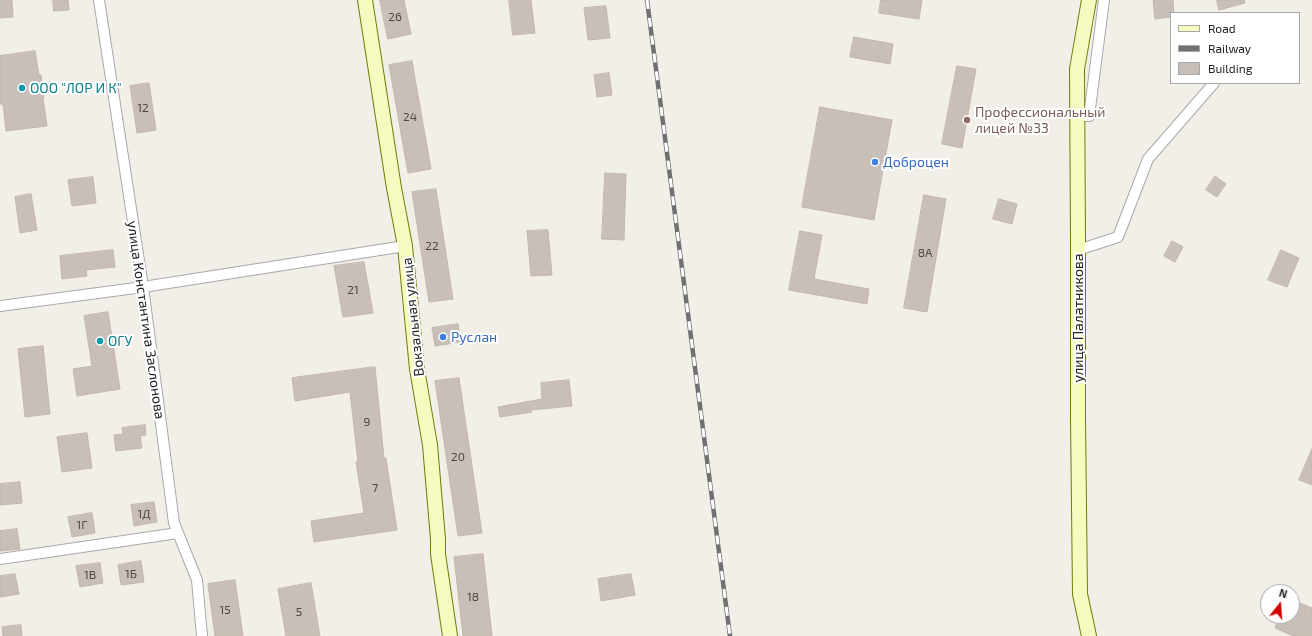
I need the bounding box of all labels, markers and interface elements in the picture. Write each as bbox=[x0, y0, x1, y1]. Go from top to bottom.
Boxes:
house number: 26 bbox=[388, 10, 402, 24]
legend bbox=[1170, 12, 1300, 84]
text: Road bbox=[1208, 21, 1236, 35]
text: Railway bbox=[1208, 41, 1251, 55]
text: Building bbox=[1208, 61, 1252, 75]
place label: ООО "ЛОР И К" bbox=[30, 80, 122, 96]
marker: ООО "ЛОР И К" bbox=[17, 83, 27, 93]
house number: 12 bbox=[137, 101, 149, 115]
place label: Профессиональный лицей №33 bbox=[975, 104, 1105, 136]
house number: 24 bbox=[403, 110, 417, 124]
marker: Профессиональный лицей №33 bbox=[962, 115, 972, 125]
place label: Доброцен bbox=[883, 154, 949, 170]
marker: Доброцен bbox=[870, 157, 880, 167]
street label: улица Константина Заслонова bbox=[124, 220, 168, 420]
house number: 22 bbox=[425, 239, 439, 253]
house number: 8А bbox=[918, 246, 932, 260]
street label: улица Палатникова bbox=[1070, 253, 1086, 383]
street label: Вокзальная улица bbox=[398, 257, 428, 377]
house number: 21 bbox=[347, 283, 359, 297]
place label: Руслан bbox=[451, 329, 497, 345]
marker: Руслан bbox=[438, 332, 448, 342]
place label: ОГУ bbox=[108, 333, 132, 349]
marker: ОГУ bbox=[95, 336, 105, 346]
house number: 9 bbox=[364, 415, 370, 429]
house number: 20 bbox=[451, 450, 465, 464]
house number: 7 bbox=[372, 481, 378, 495]
house number: 1Д bbox=[137, 507, 151, 521]
house number: 1Г bbox=[77, 518, 87, 532]
house number: 1Б bbox=[125, 567, 137, 581]
house number: 1В bbox=[84, 568, 96, 582]
north arrow bbox=[1260, 584, 1300, 624]
text: N bbox=[1278, 586, 1289, 600]
house number: 18 bbox=[467, 590, 479, 604]
house number: 15 bbox=[219, 603, 231, 617]
house number: 5 bbox=[296, 605, 302, 619]

